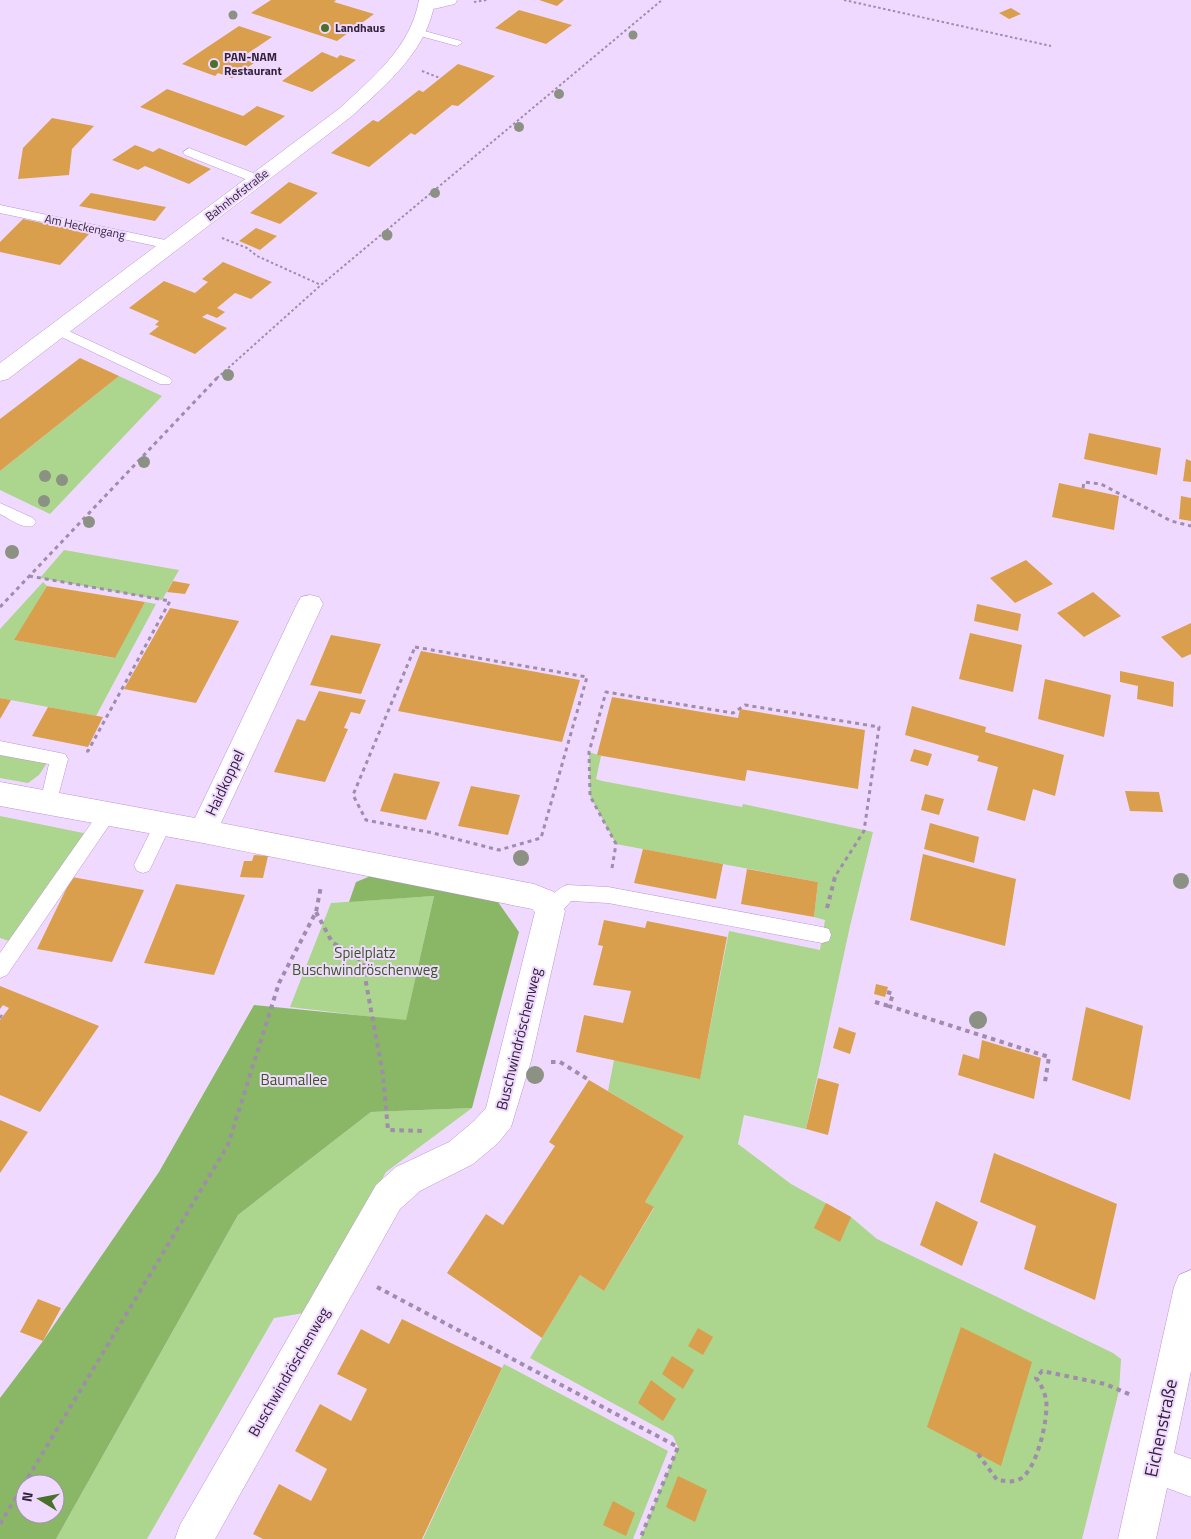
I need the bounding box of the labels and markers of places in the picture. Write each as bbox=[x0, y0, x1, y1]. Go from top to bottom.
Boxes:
place label: Landhaus bbox=[335, 18, 385, 37]
marker: Landhaus bbox=[319, 22, 331, 34]
place label: PAN-NAM Restaurant bbox=[224, 47, 282, 80]
marker: PAN-NAM Restaurant bbox=[208, 58, 220, 70]

